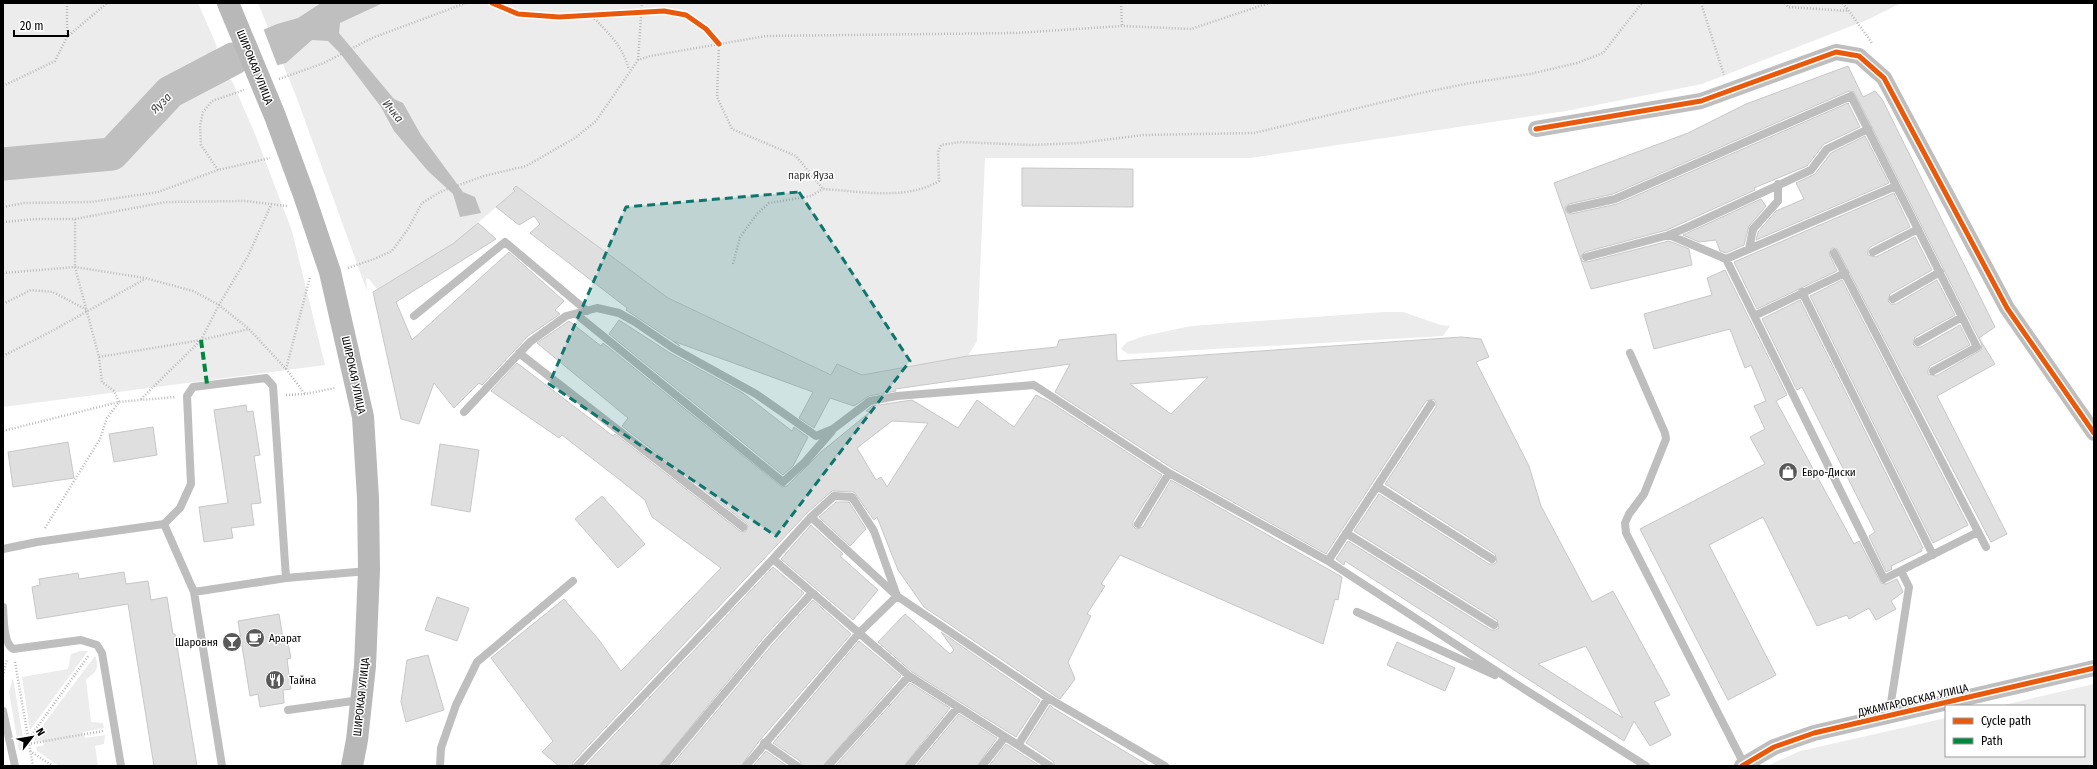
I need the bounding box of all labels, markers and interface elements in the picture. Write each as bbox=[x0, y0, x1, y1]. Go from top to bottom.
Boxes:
scale bar bbox=[14, 12, 68, 38]
text: 20 m bbox=[20, 19, 44, 33]
street label: ШИРОКАЯ УЛИЦА bbox=[234, 28, 276, 107]
water label: Яуза bbox=[147, 90, 174, 117]
water label: Ичка bbox=[380, 97, 406, 125]
park label: парк Яуза bbox=[788, 169, 834, 182]
street label: ШИРОКАЯ УЛИЦА bbox=[339, 335, 368, 415]
shop icon: Евро-Диски bbox=[1777, 461, 1799, 483]
place label: Евро-Диски bbox=[1802, 466, 1856, 479]
cafe icon: Арарат bbox=[244, 627, 266, 649]
bar icon: Шаровня bbox=[221, 631, 243, 653]
place label: Арарат bbox=[269, 632, 302, 645]
place label: Шаровня bbox=[175, 636, 218, 649]
street label: ШИРОКАЯ УЛИЦА bbox=[351, 657, 372, 737]
restaurant icon: Тайна bbox=[264, 669, 286, 691]
place label: Тайна bbox=[289, 674, 316, 687]
street label: ДЖАМГАРОВСКАЯ УЛИЦА bbox=[1856, 681, 1970, 720]
legend bbox=[1945, 705, 2085, 757]
text: Cycle path bbox=[1981, 714, 2031, 728]
north arrow bbox=[12, 717, 52, 757]
text: N bbox=[33, 726, 47, 738]
text: Path bbox=[1981, 734, 2003, 748]

